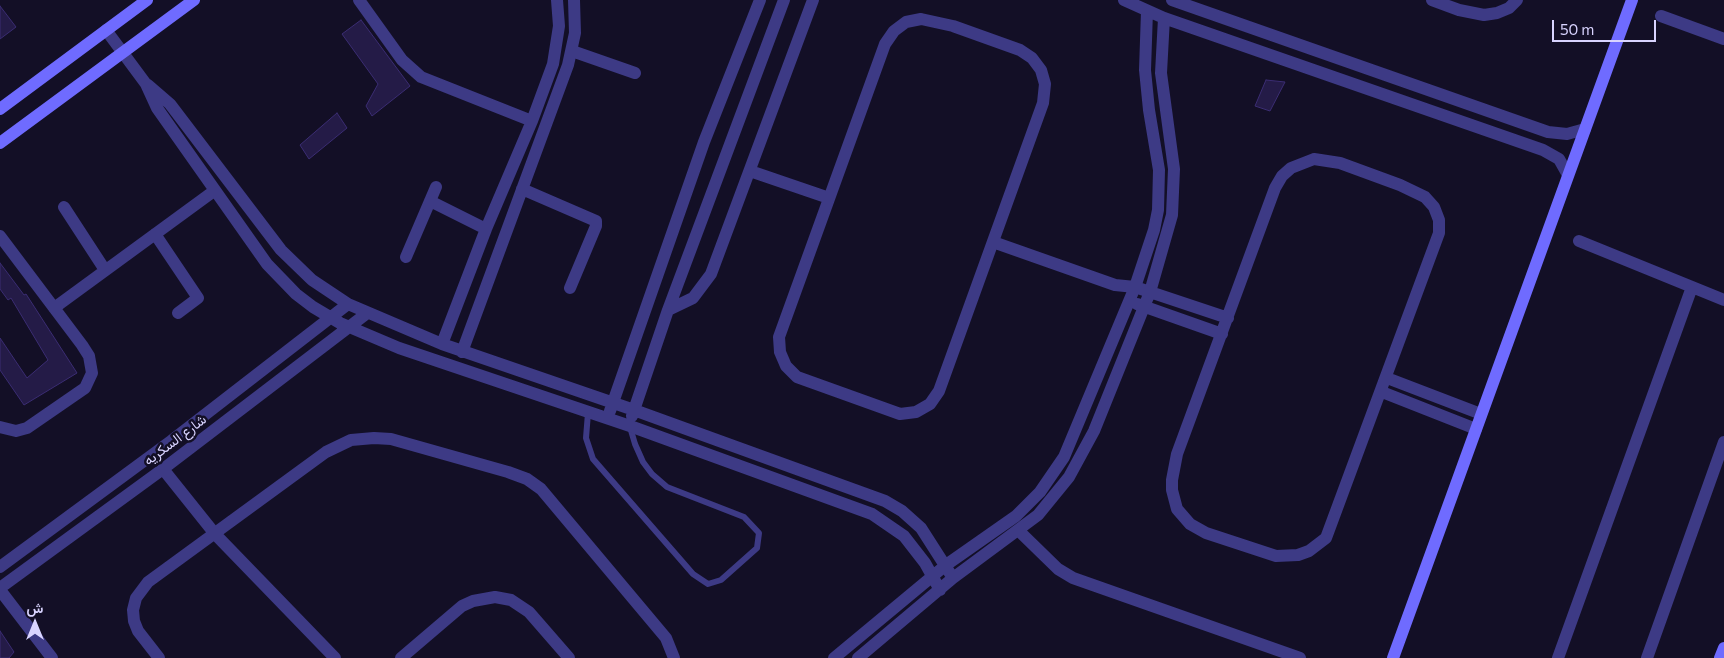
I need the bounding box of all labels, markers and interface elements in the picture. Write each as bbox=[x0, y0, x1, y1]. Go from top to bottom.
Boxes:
scale bar bbox=[1554, 10, 1658, 42]
text: 50 m bbox=[1560, 20, 1594, 38]
street label: شارع السكريه bbox=[140, 411, 210, 469]
north arrow bbox=[10, 598, 60, 648]
text: ش bbox=[27, 599, 43, 616]

